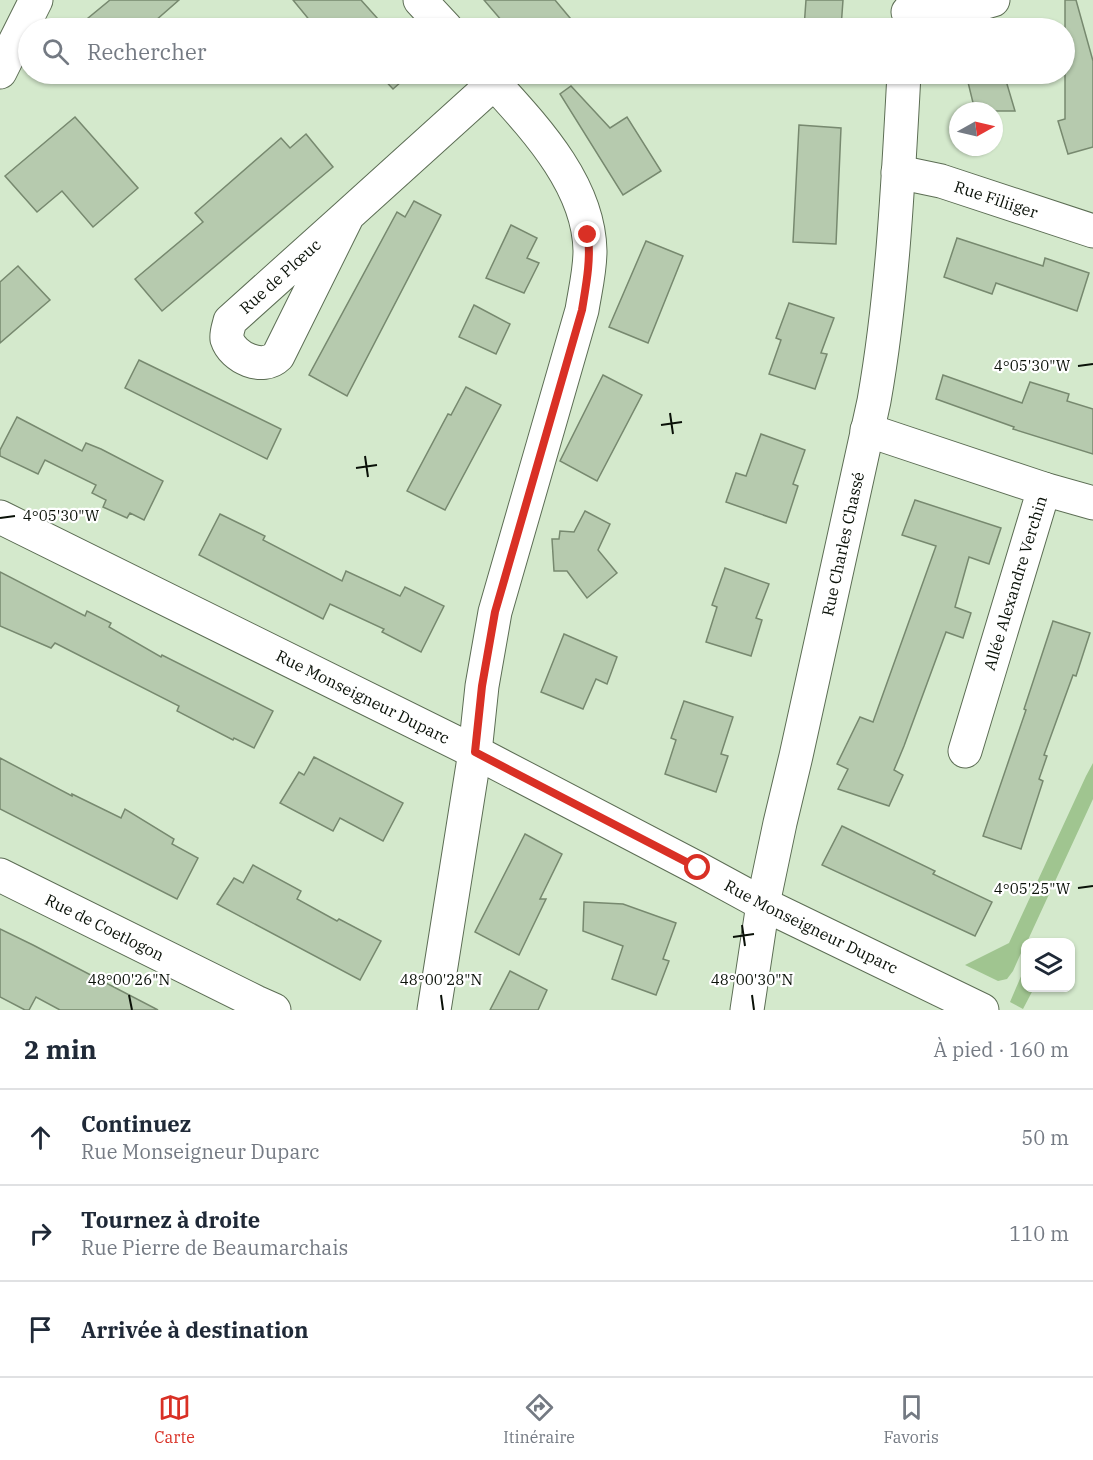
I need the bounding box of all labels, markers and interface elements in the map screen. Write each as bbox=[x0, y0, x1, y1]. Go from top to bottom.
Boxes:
search box bbox=[18, 18, 1075, 84]
icon: search bbox=[39, 35, 72, 68]
text: Rechercher bbox=[87, 37, 206, 66]
north arrow bbox=[949, 102, 1003, 156]
street label: Rue Filiiger bbox=[952, 176, 1040, 222]
route end bbox=[574, 221, 600, 247]
street label: Rue de Plœuc bbox=[235, 234, 325, 318]
text: 4°05'30"W bbox=[994, 356, 1071, 375]
street label: Rue Charles Chassé bbox=[817, 470, 868, 618]
street label: Allée Alexandre Verchin bbox=[979, 493, 1051, 673]
text: 4°05'30"W bbox=[23, 506, 100, 525]
street label: Rue Monseigneur Duparc bbox=[273, 645, 453, 748]
route start bbox=[684, 854, 710, 880]
street label: Rue Monseigneur Duparc bbox=[721, 875, 901, 978]
text: 4°05'25"W bbox=[994, 879, 1071, 898]
street label: Rue de Coetlogon bbox=[42, 889, 168, 965]
map controls bbox=[1021, 938, 1075, 992]
button: layers bbox=[1021, 938, 1075, 992]
text: 48°00'26"N bbox=[88, 970, 170, 989]
text: 48°00'28"N bbox=[400, 970, 482, 989]
text: 48°00'30"N bbox=[711, 970, 793, 989]
text: 2 min bbox=[24, 1032, 97, 1066]
text: À pied · 160 m bbox=[934, 1036, 1069, 1063]
text: Continuez bbox=[81, 1109, 191, 1138]
icon: ahead bbox=[24, 1121, 57, 1154]
text: 50 m bbox=[1021, 1124, 1069, 1151]
text: Rue Monseigneur Duparc bbox=[81, 1138, 320, 1165]
text: Tournez à droite bbox=[81, 1205, 260, 1234]
icon: right bbox=[24, 1217, 57, 1250]
text: 110 m bbox=[1009, 1220, 1069, 1247]
text: Rue Pierre de Beaumarchais bbox=[81, 1234, 348, 1261]
icon: arrive bbox=[24, 1313, 57, 1346]
text: Arrivée à destination bbox=[81, 1315, 309, 1344]
tab: Carte bbox=[154, 1391, 195, 1447]
tab: Itinéraire bbox=[503, 1391, 575, 1447]
tab: Favoris bbox=[883, 1391, 939, 1447]

